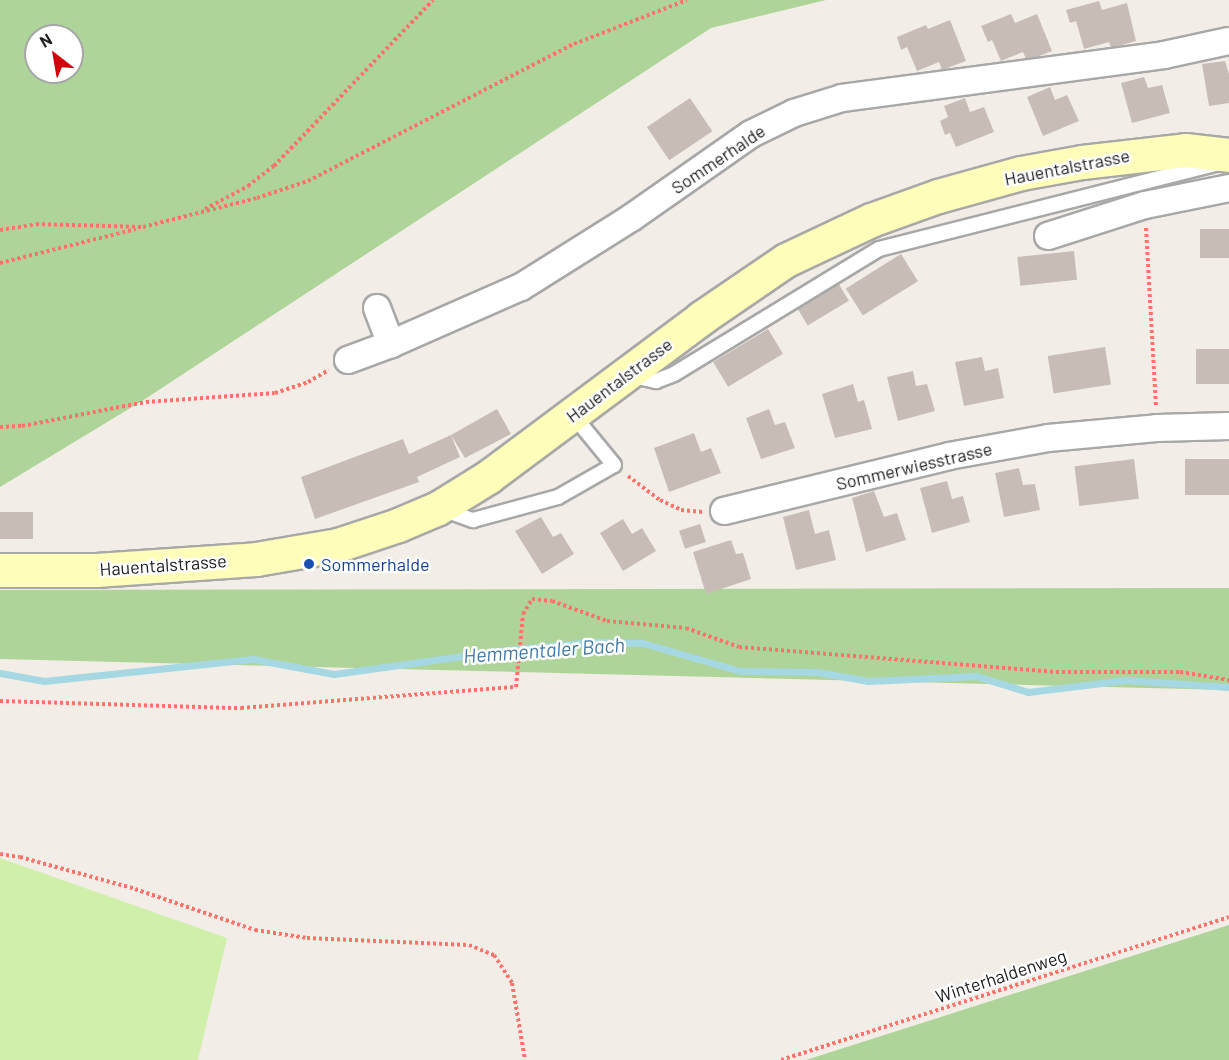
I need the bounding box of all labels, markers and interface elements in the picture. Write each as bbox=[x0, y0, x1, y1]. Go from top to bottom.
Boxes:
north arrow bbox=[24, 24, 84, 84]
text: N bbox=[36, 29, 55, 51]
street label: Sommerhalde bbox=[667, 120, 769, 198]
street label: Hauentalstrasse bbox=[1002, 144, 1132, 190]
street label: Hauentalstrasse bbox=[562, 333, 676, 427]
street label: Sommerwiesstrasse bbox=[834, 438, 994, 494]
street label: Hauentalstrasse bbox=[99, 550, 227, 580]
place label: Sommerhalde bbox=[321, 553, 430, 575]
marker: Sommerhalde bbox=[302, 557, 316, 571]
water label: Hemmentaler Bach bbox=[462, 632, 626, 668]
street label: Winterhaldenweg bbox=[933, 945, 1069, 1007]

